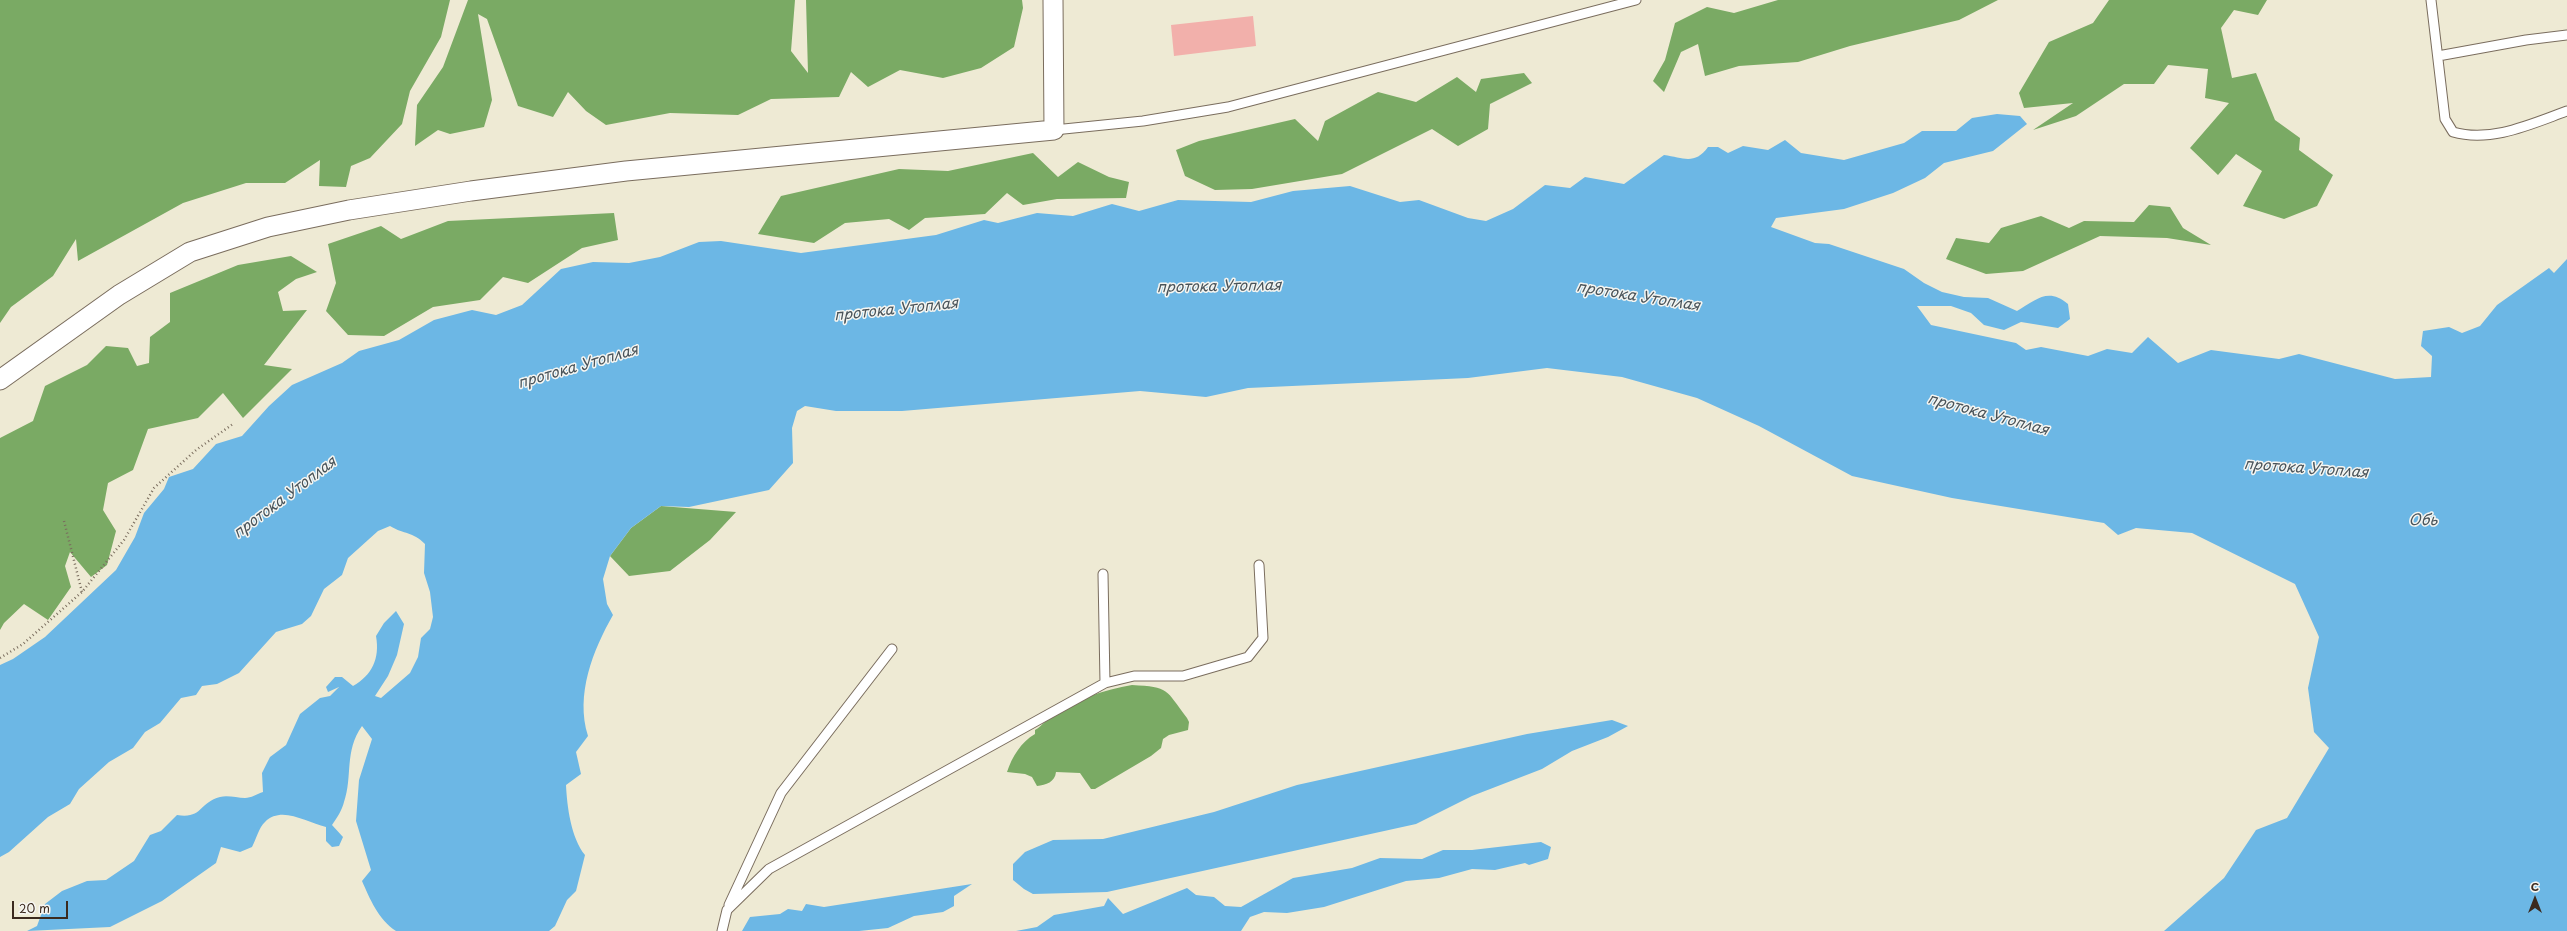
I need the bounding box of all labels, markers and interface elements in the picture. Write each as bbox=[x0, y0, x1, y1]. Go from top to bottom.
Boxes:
water label: протока Утоплая bbox=[1156, 277, 1282, 297]
water label: протока Утоплая bbox=[1575, 278, 1701, 316]
water label: протока Утоплая bbox=[833, 295, 959, 325]
water label: протока Утоплая bbox=[516, 341, 640, 393]
water label: протока Утоплая bbox=[1925, 390, 2051, 440]
water label: протока Утоплая bbox=[230, 453, 340, 543]
water label: протока Утоплая bbox=[2243, 456, 2369, 482]
water label: Обь bbox=[2409, 512, 2437, 530]
text: С bbox=[2531, 878, 2539, 895]
north arrow bbox=[2515, 879, 2555, 919]
scale bar bbox=[14, 893, 70, 919]
text: 20 m bbox=[19, 899, 50, 917]

